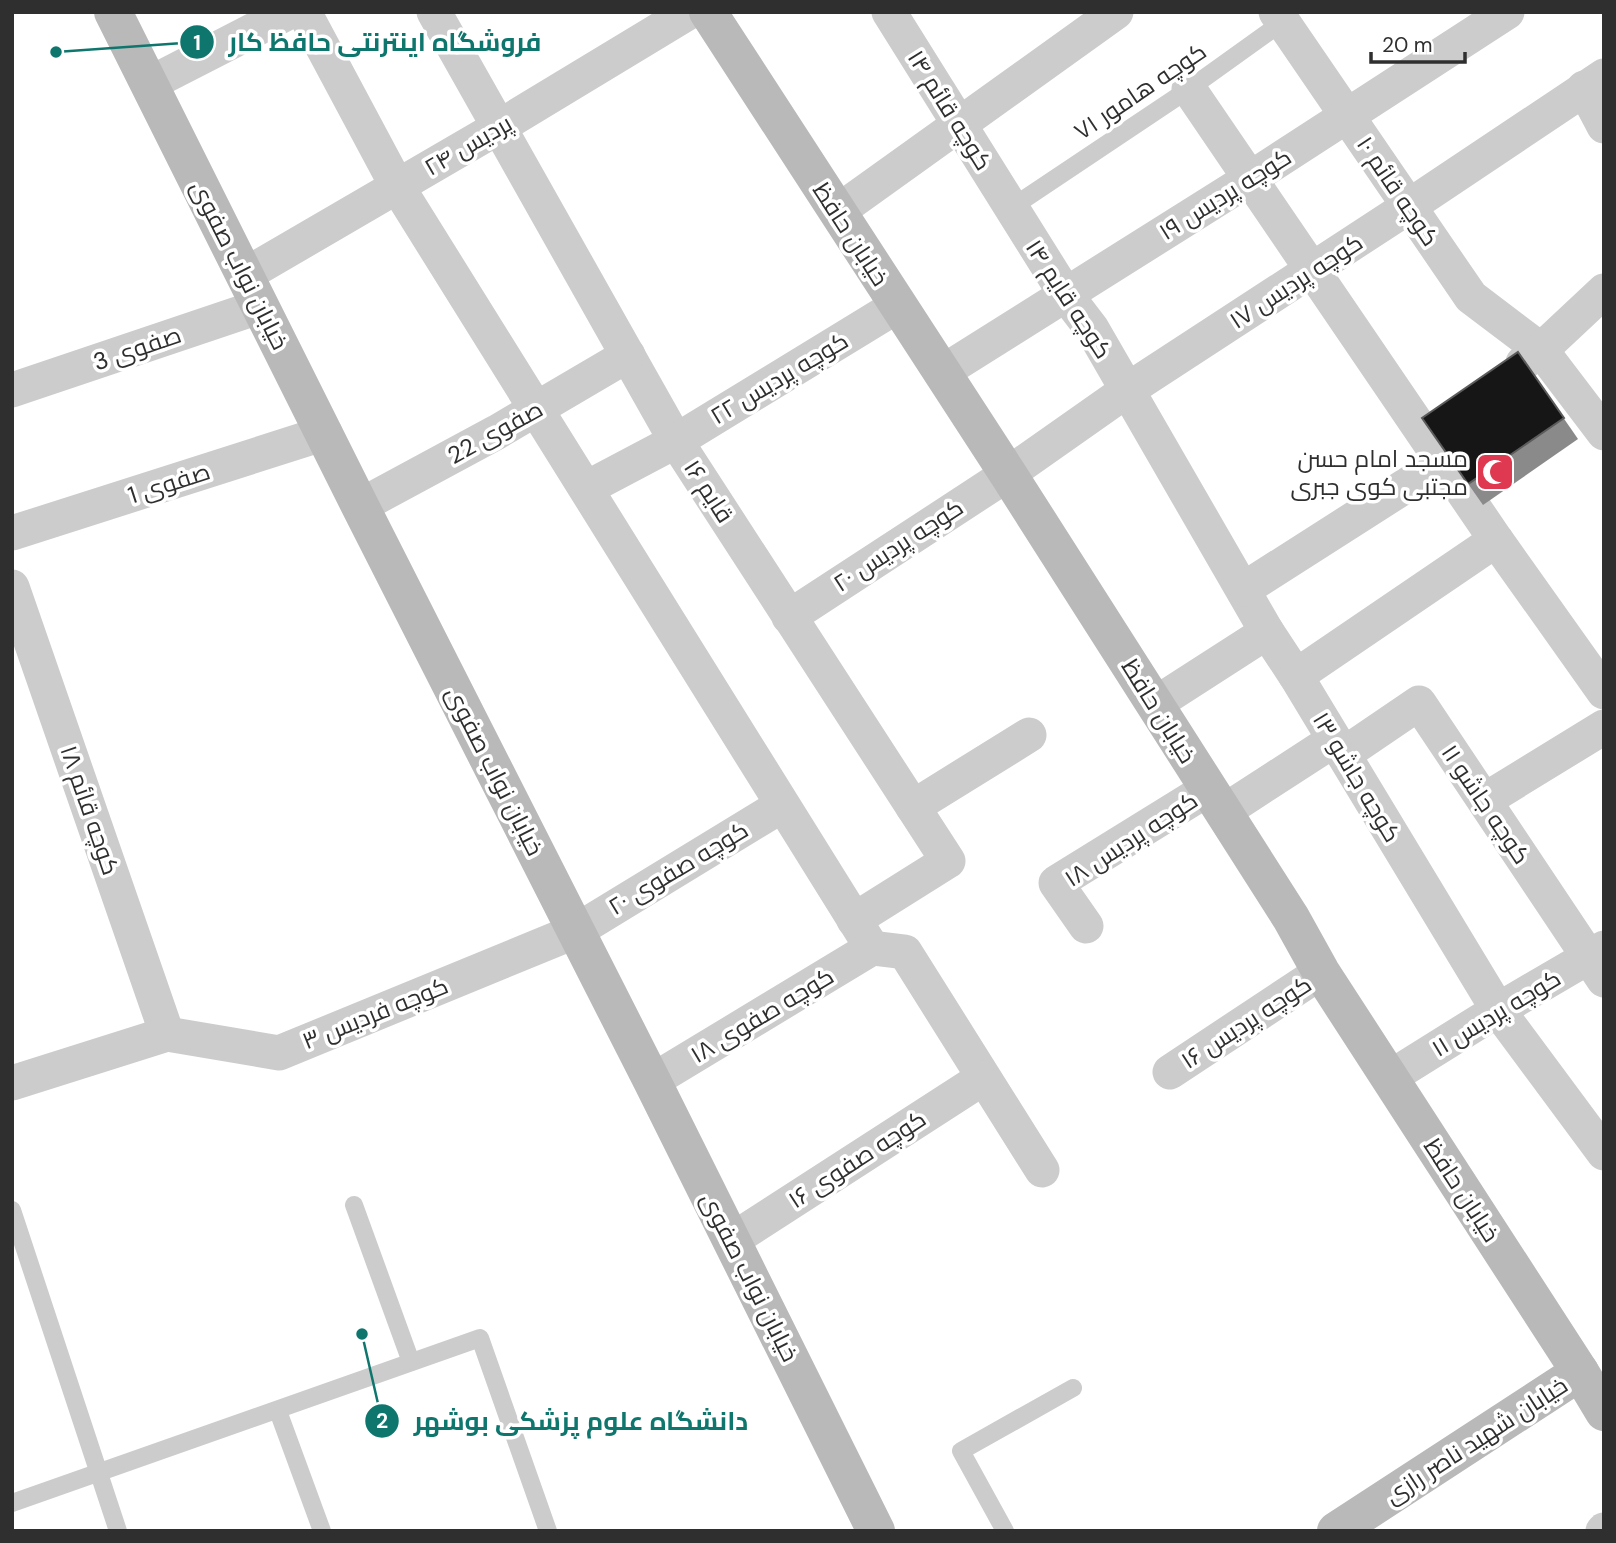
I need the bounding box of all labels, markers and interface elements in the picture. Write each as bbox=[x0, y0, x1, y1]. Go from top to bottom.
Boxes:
callout: فروشگاه اینترنتی حافظ کار bbox=[180, 19, 556, 66]
scale bar bbox=[1371, 21, 1466, 65]
text: فروشگاه اینترنتی حافظ کار bbox=[228, 25, 541, 59]
text: 1 bbox=[193, 29, 201, 57]
text: 20 m bbox=[1382, 31, 1433, 59]
street label: کوچه هامور ۷۱ bbox=[1068, 35, 1213, 147]
street label: کوچه قائم ۱۴ bbox=[900, 44, 999, 176]
street label: پردیس ۲۴ bbox=[418, 107, 519, 183]
street label: کوچه قائم ۱۰ bbox=[1349, 130, 1446, 253]
street label: کوچه پردیس ۱۹ bbox=[1153, 141, 1297, 248]
street label: خیابان نواب صفوی bbox=[184, 175, 296, 355]
street label: خیابان حافظ bbox=[806, 176, 896, 292]
street label: کوچه پردیس ۱۷ bbox=[1223, 226, 1369, 336]
street label: کوچه قایم ۱۴ bbox=[1018, 233, 1119, 365]
street label: صفوی 3 bbox=[89, 319, 185, 377]
street label: کوچه پردیس ۲۲ bbox=[704, 325, 854, 432]
street label: صفوی 22 bbox=[442, 393, 548, 471]
place label: مسجد امام حسن مجتبی کوی جبری bbox=[1291, 443, 1468, 502]
mosque icon: مسجد امام حسن مجتبی کوی جبری bbox=[1474, 451, 1516, 493]
street label: قایم ۱۶ bbox=[676, 454, 741, 529]
street label: صفوی 1 bbox=[124, 455, 214, 511]
street label: کوچه پردیس ۲۰ bbox=[827, 491, 969, 599]
street label: خیابان حافظ bbox=[1115, 653, 1203, 769]
street label: خیابان نواب صفوی bbox=[439, 681, 551, 861]
street label: کوچه جاشو ۱۳ bbox=[1305, 706, 1408, 848]
street label: کوچه جاشو ۱۱ bbox=[1434, 738, 1537, 870]
street label: کوچه قائم ۱۸ bbox=[52, 741, 127, 879]
street label: کوچه پردیس ۱۸ bbox=[1058, 784, 1204, 894]
street label: کوچه صفوی ۲۰ bbox=[602, 814, 754, 923]
street label: کوچه صفوی ۱۸ bbox=[685, 960, 840, 1071]
street label: کوچه پردیس ۱۱ bbox=[1426, 962, 1567, 1065]
street label: کوچه پردیس ۱۶ bbox=[1175, 968, 1318, 1076]
street label: کوچه فردیس ۳ bbox=[297, 970, 453, 1057]
street label: کوچه صفوی ۱۶ bbox=[782, 1103, 932, 1216]
street label: خیابان حافظ bbox=[1417, 1132, 1507, 1248]
street label: خیابان نواب صفوی bbox=[694, 1187, 806, 1367]
street label: خیابان شهید ناصر رازی bbox=[1379, 1369, 1573, 1511]
callout: دانشگاه علوم پزشکی بوشهر bbox=[365, 1397, 762, 1444]
text: دانشگاه علوم پزشکی بوشهر bbox=[413, 1404, 748, 1439]
text: 2 bbox=[376, 1407, 388, 1435]

